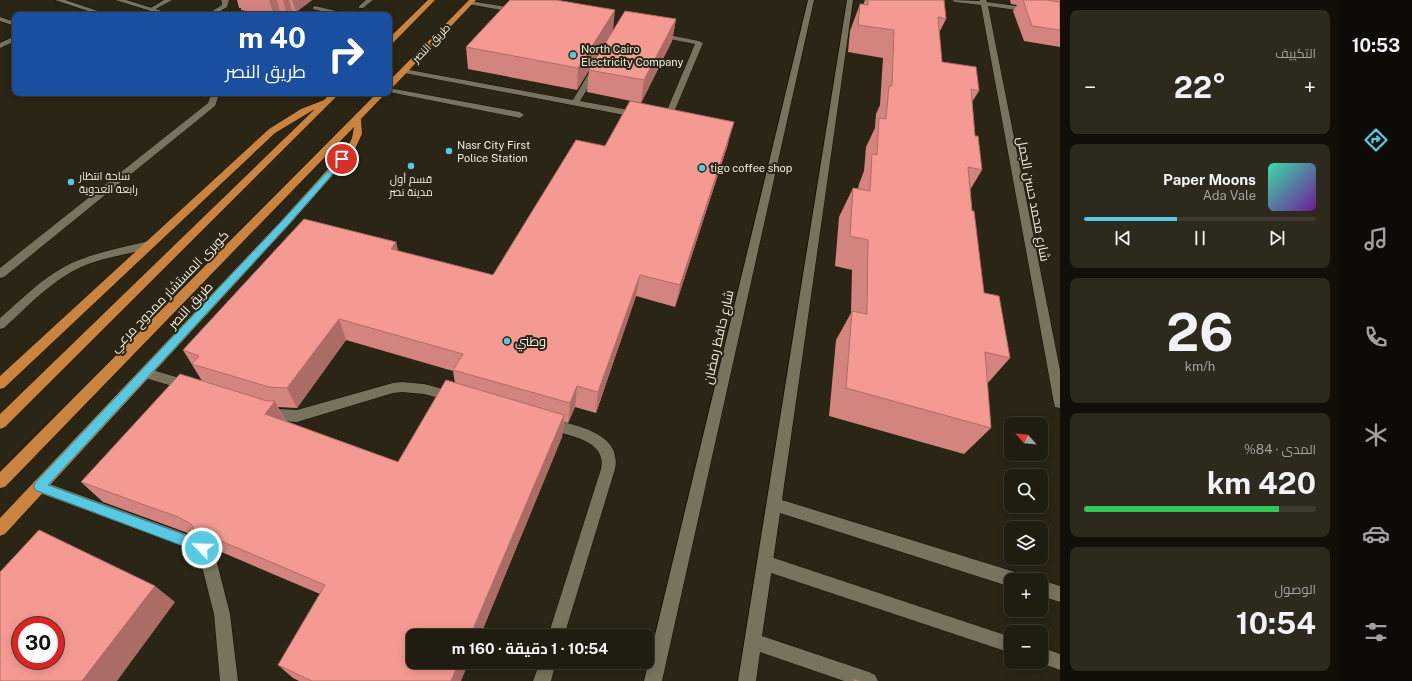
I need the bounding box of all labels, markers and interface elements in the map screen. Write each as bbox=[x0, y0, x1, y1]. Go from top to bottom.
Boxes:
text: 40 m bbox=[238, 21, 306, 54]
street label: طريق النصر bbox=[409, 21, 453, 66]
icon: right bbox=[320, 28, 372, 80]
text: 10:53 bbox=[1352, 35, 1400, 56]
place label: North Cairo Electricity Company bbox=[581, 43, 683, 68]
text: التكييف bbox=[1275, 46, 1316, 61]
marker: North Cairo Electricity Company bbox=[568, 50, 578, 60]
text: طريق النصر bbox=[225, 61, 306, 82]
text: 22° bbox=[1174, 69, 1226, 105]
text: − bbox=[1084, 74, 1096, 100]
text: + bbox=[1304, 74, 1316, 100]
icon: directions bbox=[1362, 126, 1390, 154]
street label: شارع محمد حسن الجمل bbox=[1013, 136, 1053, 263]
place label: Nasr City First Police Station bbox=[457, 139, 530, 164]
pin bbox=[325, 142, 359, 176]
marker: Nasr City First Police Station bbox=[444, 146, 454, 156]
icon: arrive bbox=[331, 148, 353, 170]
marker: قسم أول مدينة نصر bbox=[406, 161, 416, 171]
place label: tigo coffee shop bbox=[710, 162, 793, 174]
marker: tigo coffee shop bbox=[697, 163, 707, 173]
place label: ساحة انتظار رابعة العدوية bbox=[78, 170, 138, 196]
text: Paper Moons bbox=[1163, 171, 1256, 188]
place label: قسم أول مدينة نصر bbox=[388, 172, 433, 199]
marker: ساحة انتظار رابعة العدوية bbox=[66, 177, 76, 187]
text: Ada Vale bbox=[1203, 188, 1256, 203]
icon: music bbox=[1362, 225, 1390, 253]
street label: كوبرى المستشار ممدوح مرعي bbox=[107, 227, 234, 357]
icon: previous bbox=[1112, 227, 1134, 249]
icon: pause bbox=[1189, 227, 1211, 249]
icon: next bbox=[1266, 227, 1288, 249]
street label: طريق النصر bbox=[164, 279, 216, 333]
street label: شارع حافظ رمضان bbox=[700, 289, 738, 386]
text: 26 bbox=[1166, 302, 1234, 363]
icon: phone bbox=[1362, 323, 1390, 351]
place label: وطني bbox=[515, 334, 546, 352]
marker: وطني bbox=[502, 336, 512, 346]
text: km/h bbox=[1185, 359, 1215, 374]
north arrow bbox=[1004, 417, 1048, 461]
map controls bbox=[1004, 417, 1048, 669]
icon: climate bbox=[1362, 421, 1390, 449]
text: المدى · 84% bbox=[1244, 442, 1316, 457]
text: 420 km bbox=[1207, 465, 1316, 501]
button: search bbox=[1004, 469, 1048, 513]
icon: car bbox=[1362, 520, 1390, 548]
button: layers bbox=[1004, 521, 1048, 565]
position arrow bbox=[181, 527, 223, 569]
button: + bbox=[1004, 573, 1048, 617]
text: الوصول bbox=[1275, 582, 1316, 597]
text: 10:54 bbox=[1236, 605, 1316, 641]
speed limit sign: 30 bbox=[12, 617, 64, 669]
icon: filters bbox=[1362, 618, 1390, 646]
button: − bbox=[1004, 625, 1048, 669]
text: 10:54 · 1 دقيقة · 160 m bbox=[452, 640, 608, 657]

